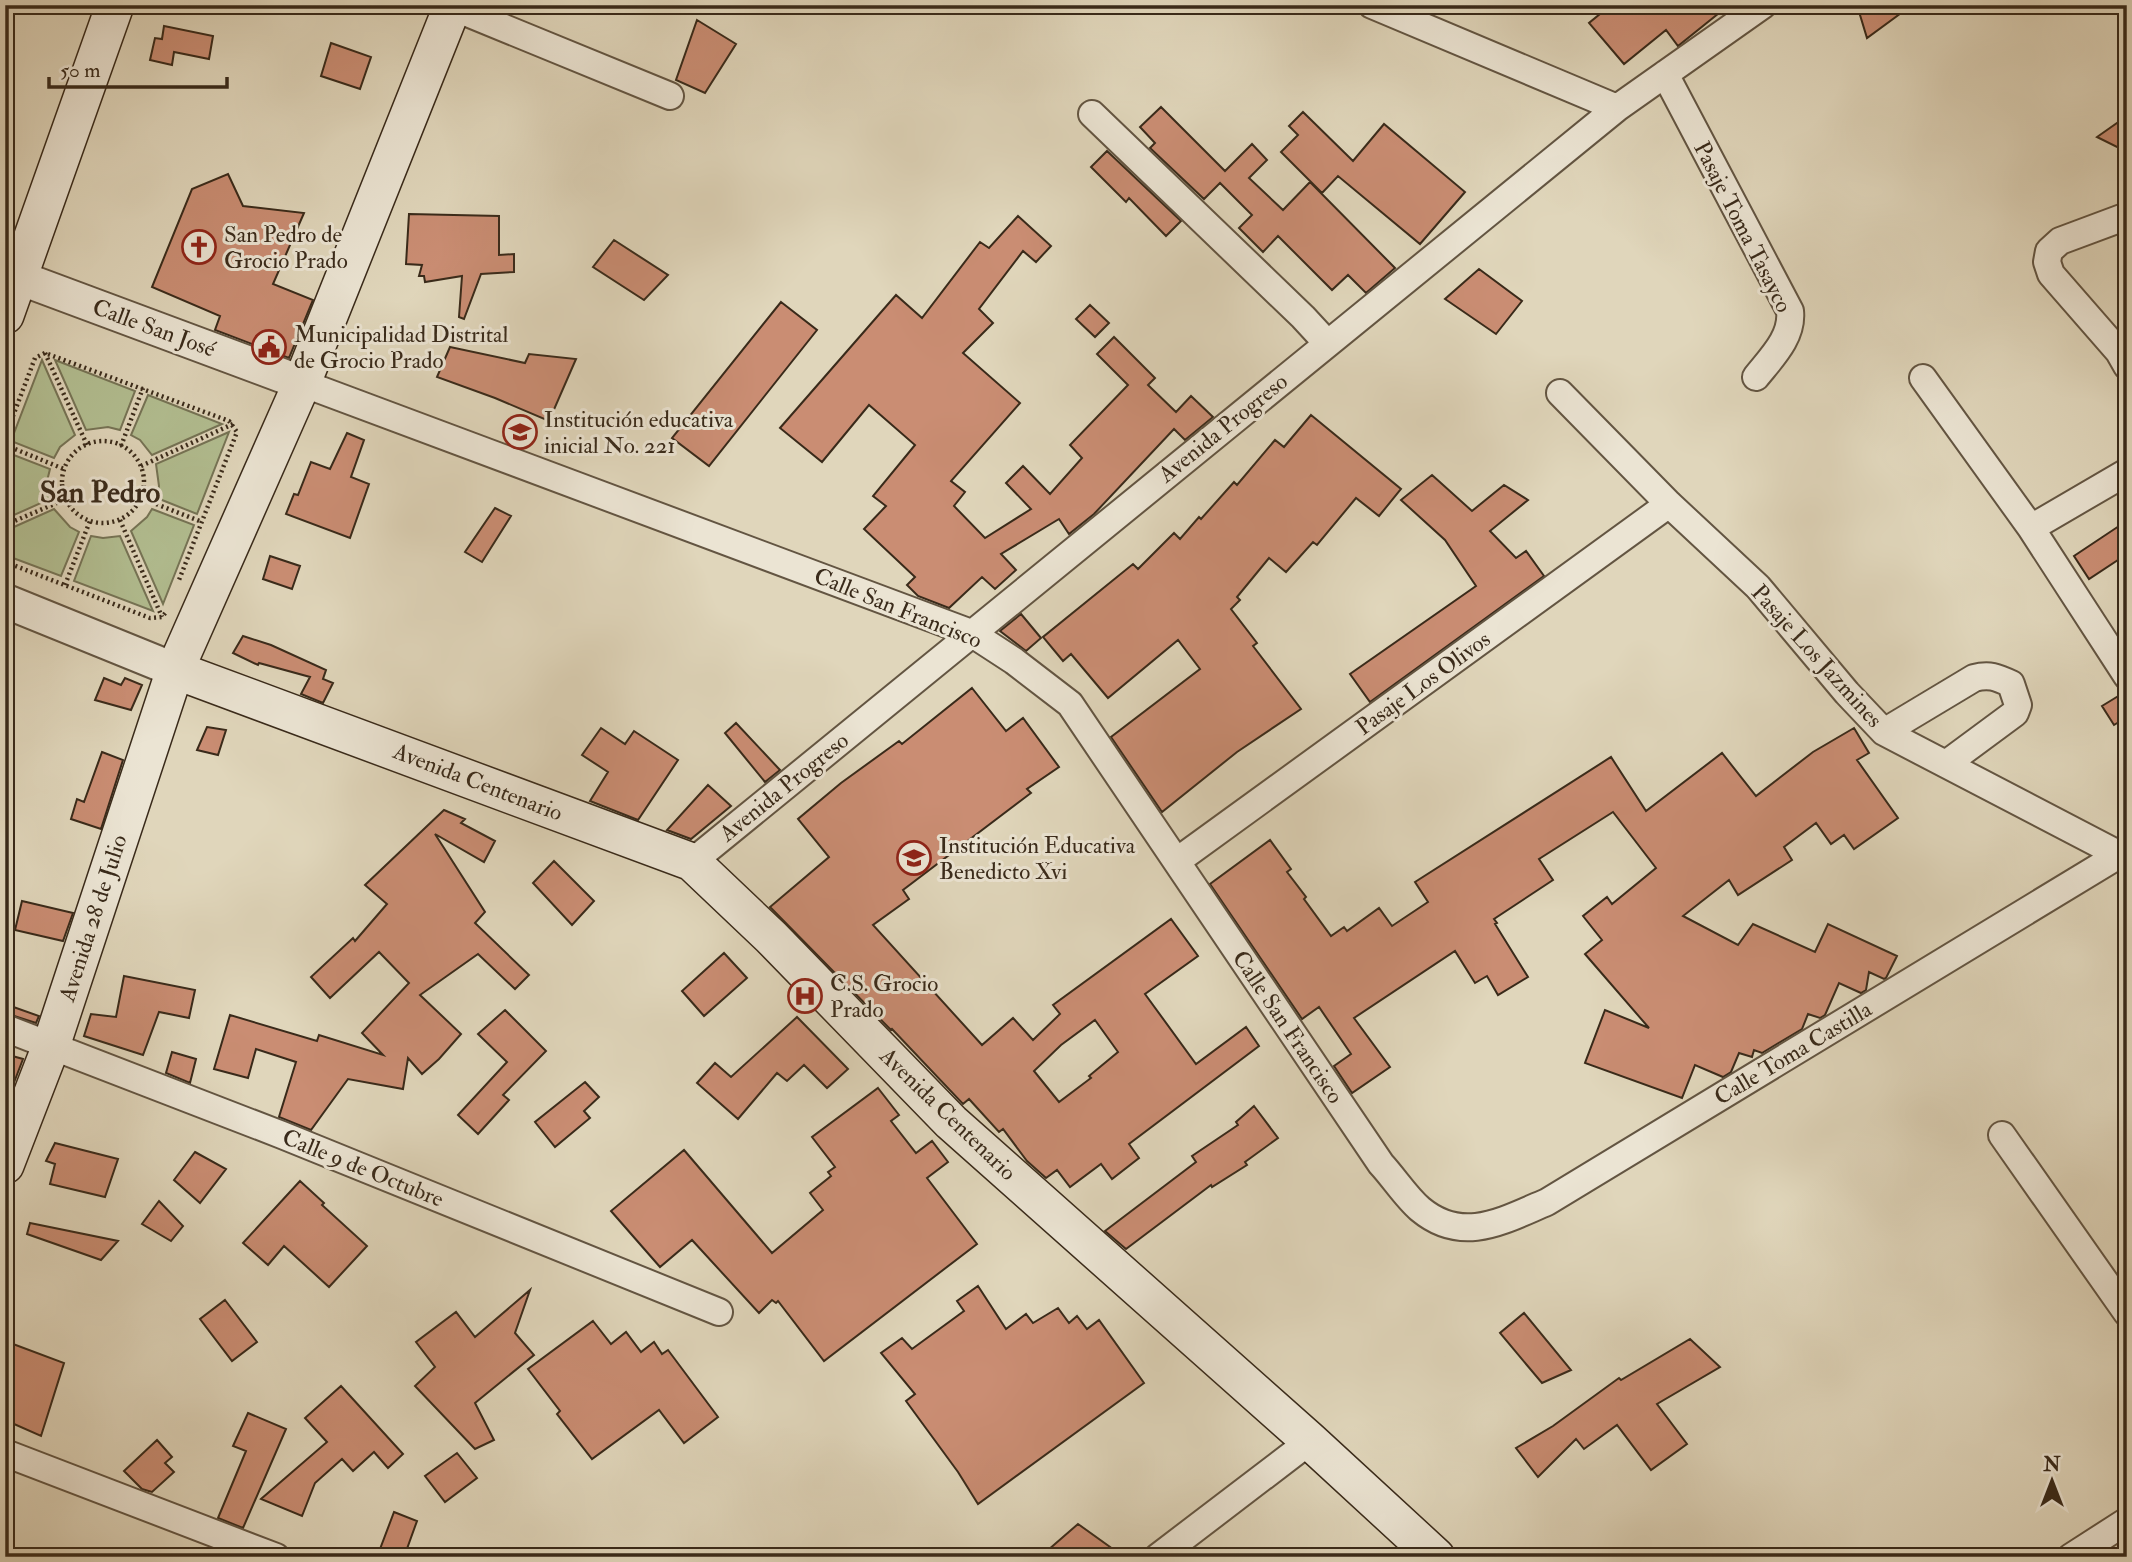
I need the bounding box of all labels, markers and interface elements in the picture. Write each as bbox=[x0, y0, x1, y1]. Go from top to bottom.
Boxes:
scale bar bbox=[49, 46, 228, 90]
text: 50 m bbox=[60, 57, 101, 84]
street label: Pasaje Toma Tasayco bbox=[1687, 137, 1799, 317]
place label: San Pedro de Grocio Prado bbox=[224, 220, 348, 275]
church icon: San Pedro de Grocio Prado bbox=[180, 228, 218, 266]
street label: Calle San José bbox=[89, 292, 220, 364]
place label: Municipalidad Distrital de Grocio Prado bbox=[294, 320, 509, 375]
public building icon: Municipalidad Distrital de Grocio Prado bbox=[250, 328, 288, 366]
street label: Avenida Progreso bbox=[1152, 367, 1294, 490]
place label: Institución educativa inicial No. 221 bbox=[544, 405, 734, 460]
school or university icon: Institución educativa inicial No. 221 bbox=[501, 413, 539, 451]
district label: San Pedro bbox=[40, 474, 160, 511]
street label: Calle San Francisco bbox=[810, 561, 986, 655]
street label: Pasaje Los Jazmines bbox=[1745, 578, 1889, 734]
street label: Pasaje Los Olivos bbox=[1350, 624, 1496, 742]
street label: Avenida Progreso bbox=[713, 726, 855, 849]
street label: Avenida Centenario bbox=[388, 736, 567, 828]
street label: Avenida 28 de Julio bbox=[52, 831, 134, 1006]
place label: Institución Educativa Benedicto Xvi bbox=[939, 831, 1136, 886]
school or university icon: Institución Educativa Benedicto Xvi bbox=[895, 839, 933, 877]
street label: Calle San Francisco bbox=[1226, 945, 1350, 1109]
place label: C.S. Grocio Prado bbox=[830, 969, 938, 1024]
hospital icon: C.S. Grocio Prado bbox=[786, 977, 824, 1015]
street label: Calle Toma Castilla bbox=[1709, 994, 1877, 1111]
street label: Avenida Centenario bbox=[873, 1041, 1022, 1187]
street label: Calle 9 de Octubre bbox=[278, 1122, 448, 1214]
north arrow bbox=[2016, 1446, 2086, 1516]
text: N bbox=[2042, 1453, 2061, 1477]

